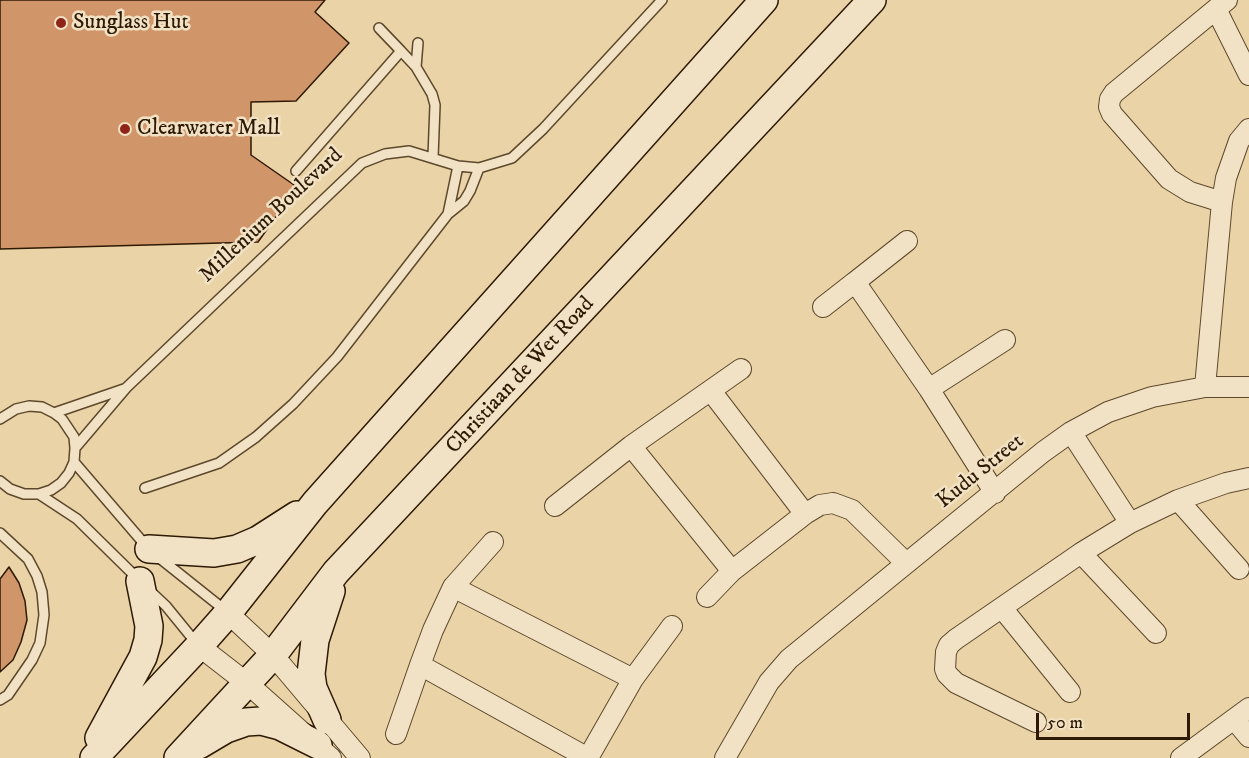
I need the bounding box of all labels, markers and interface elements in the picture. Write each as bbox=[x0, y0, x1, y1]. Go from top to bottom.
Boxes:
place label: Sunglass Hut bbox=[73, 10, 189, 36]
marker: Sunglass Hut bbox=[54, 16, 68, 30]
place label: Clearwater Mall bbox=[137, 116, 280, 142]
marker: Clearwater Mall bbox=[118, 122, 132, 136]
street label: Millenium Boulevard bbox=[195, 143, 349, 289]
street label: Christiaan de Wet Road bbox=[441, 292, 601, 460]
street label: Kudu Street bbox=[932, 429, 1030, 515]
scale bar bbox=[1039, 701, 1194, 739]
text: 50 m bbox=[1047, 712, 1083, 734]

